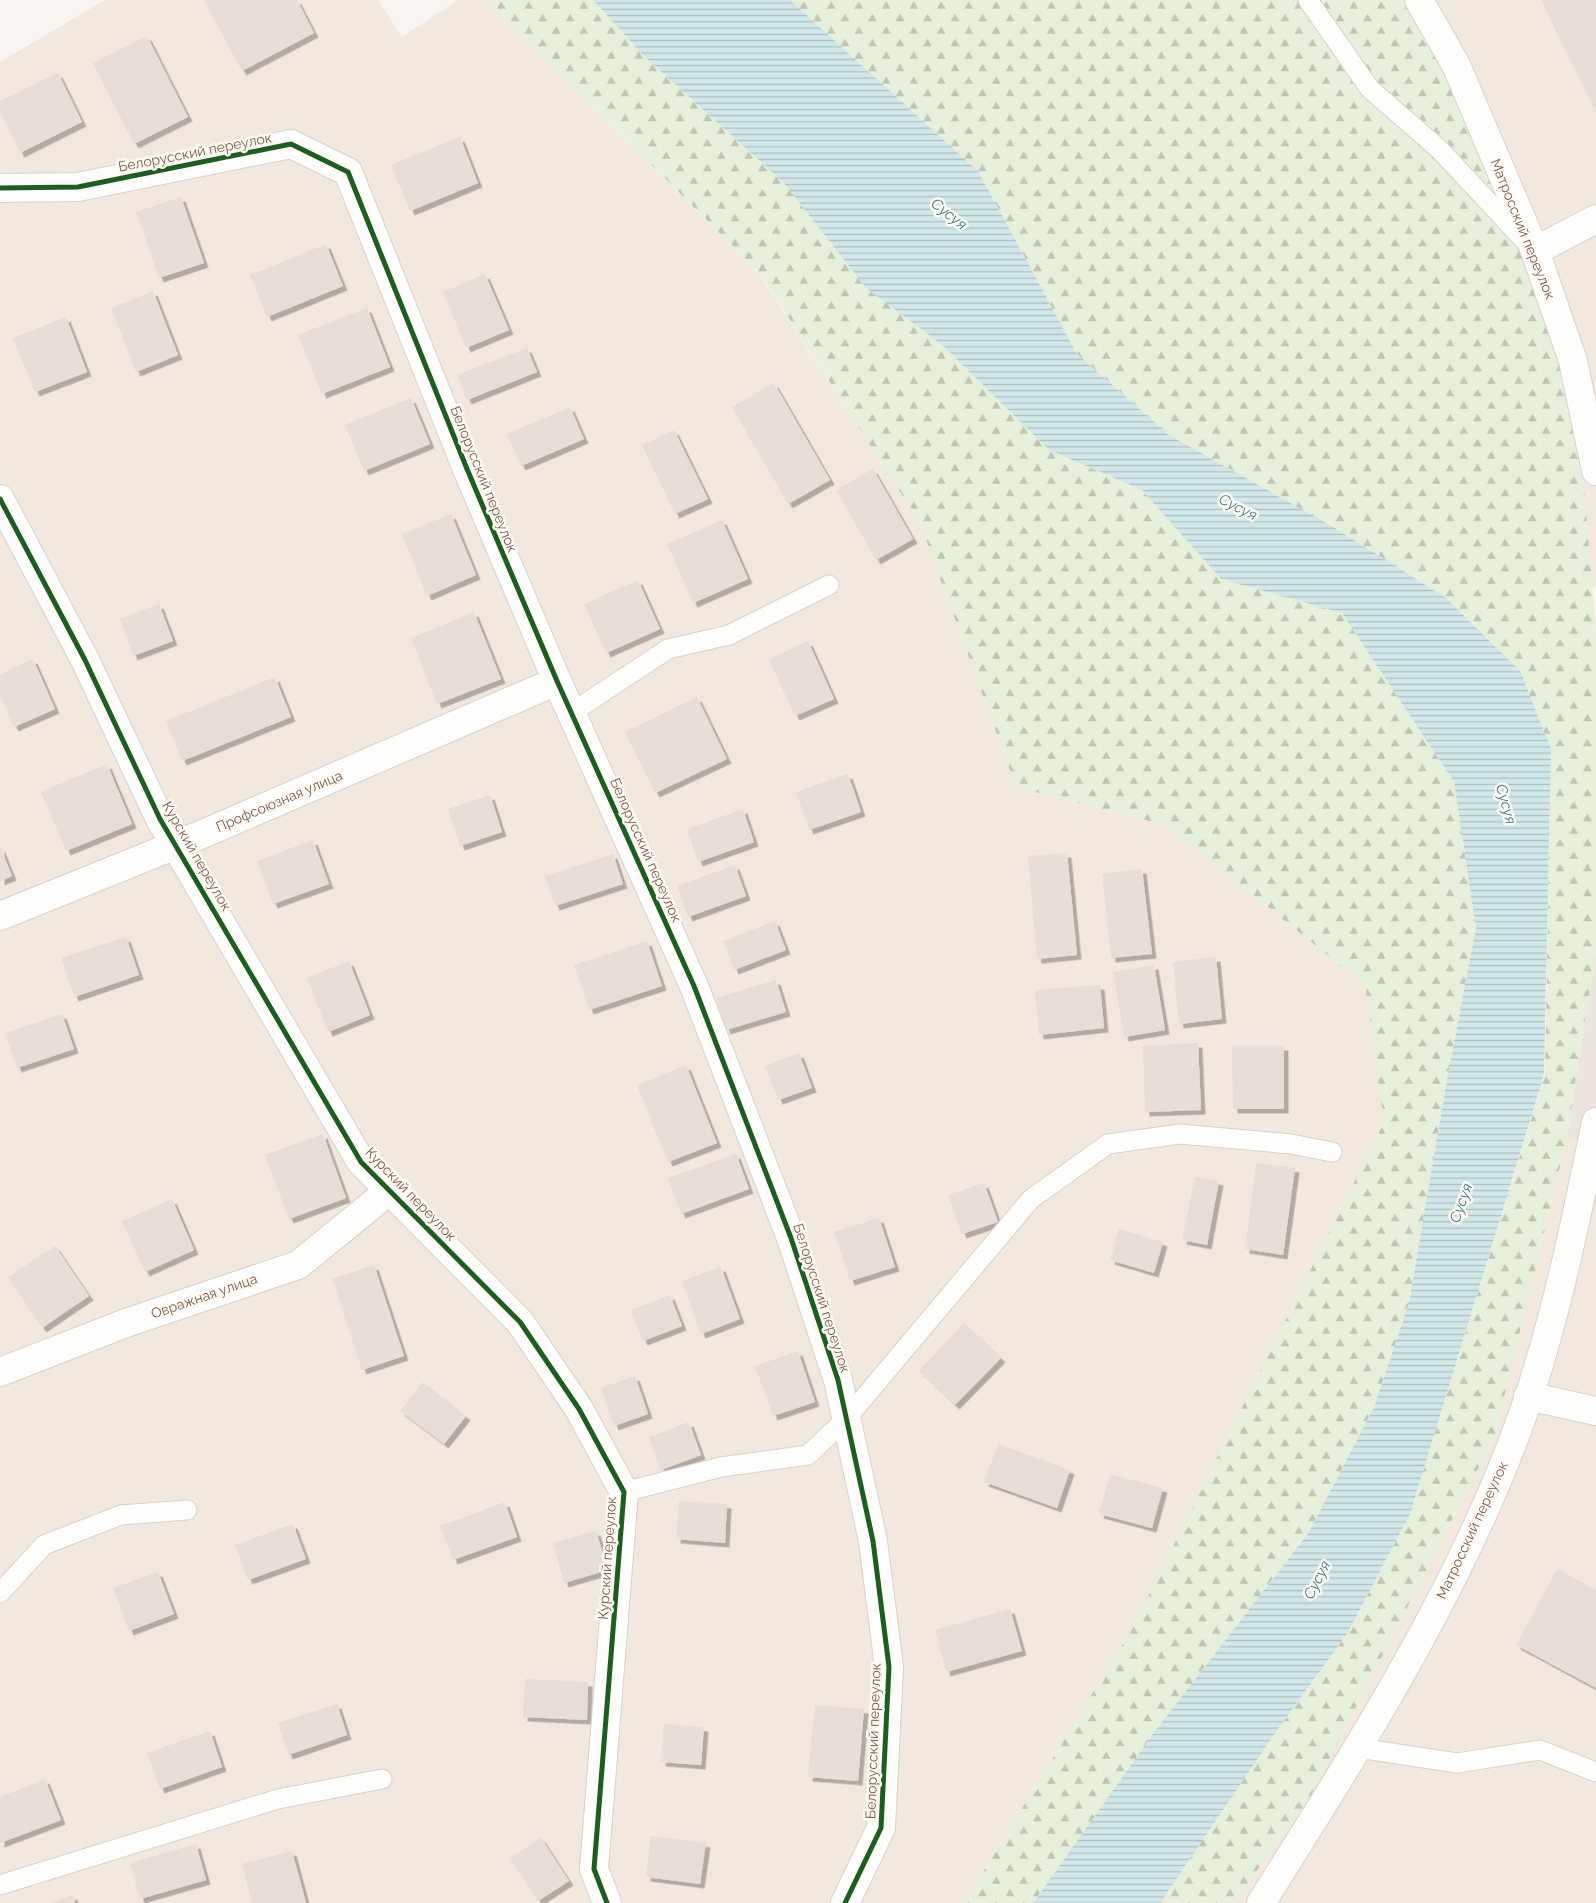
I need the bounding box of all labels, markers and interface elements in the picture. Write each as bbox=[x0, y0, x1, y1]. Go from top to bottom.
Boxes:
street label: Белорусский переулок bbox=[117, 129, 273, 175]
street label: Матросский переулок bbox=[1487, 156, 1559, 302]
water label: Сусуя bbox=[927, 194, 971, 234]
street label: Белорусский переулок bbox=[447, 404, 521, 554]
water label: Сусуя bbox=[1216, 490, 1260, 524]
street label: Профсоюзная улица bbox=[213, 767, 345, 835]
street label: Белорусский переулок bbox=[607, 775, 685, 925]
water label: Сусуя bbox=[1492, 782, 1520, 826]
street label: Курский переулок bbox=[159, 798, 235, 914]
street label: Курский переулок bbox=[362, 1144, 460, 1244]
water label: Сусуя bbox=[1446, 1181, 1476, 1225]
street label: Белорусский переулок bbox=[790, 1221, 854, 1375]
street label: Овражная улица bbox=[149, 1270, 259, 1322]
street label: Матросский переулок bbox=[1433, 1459, 1511, 1601]
street label: Курский переулок bbox=[595, 1496, 619, 1620]
water label: Сусуя bbox=[1300, 1558, 1334, 1602]
street label: Белорусский переулок bbox=[862, 1663, 884, 1819]

